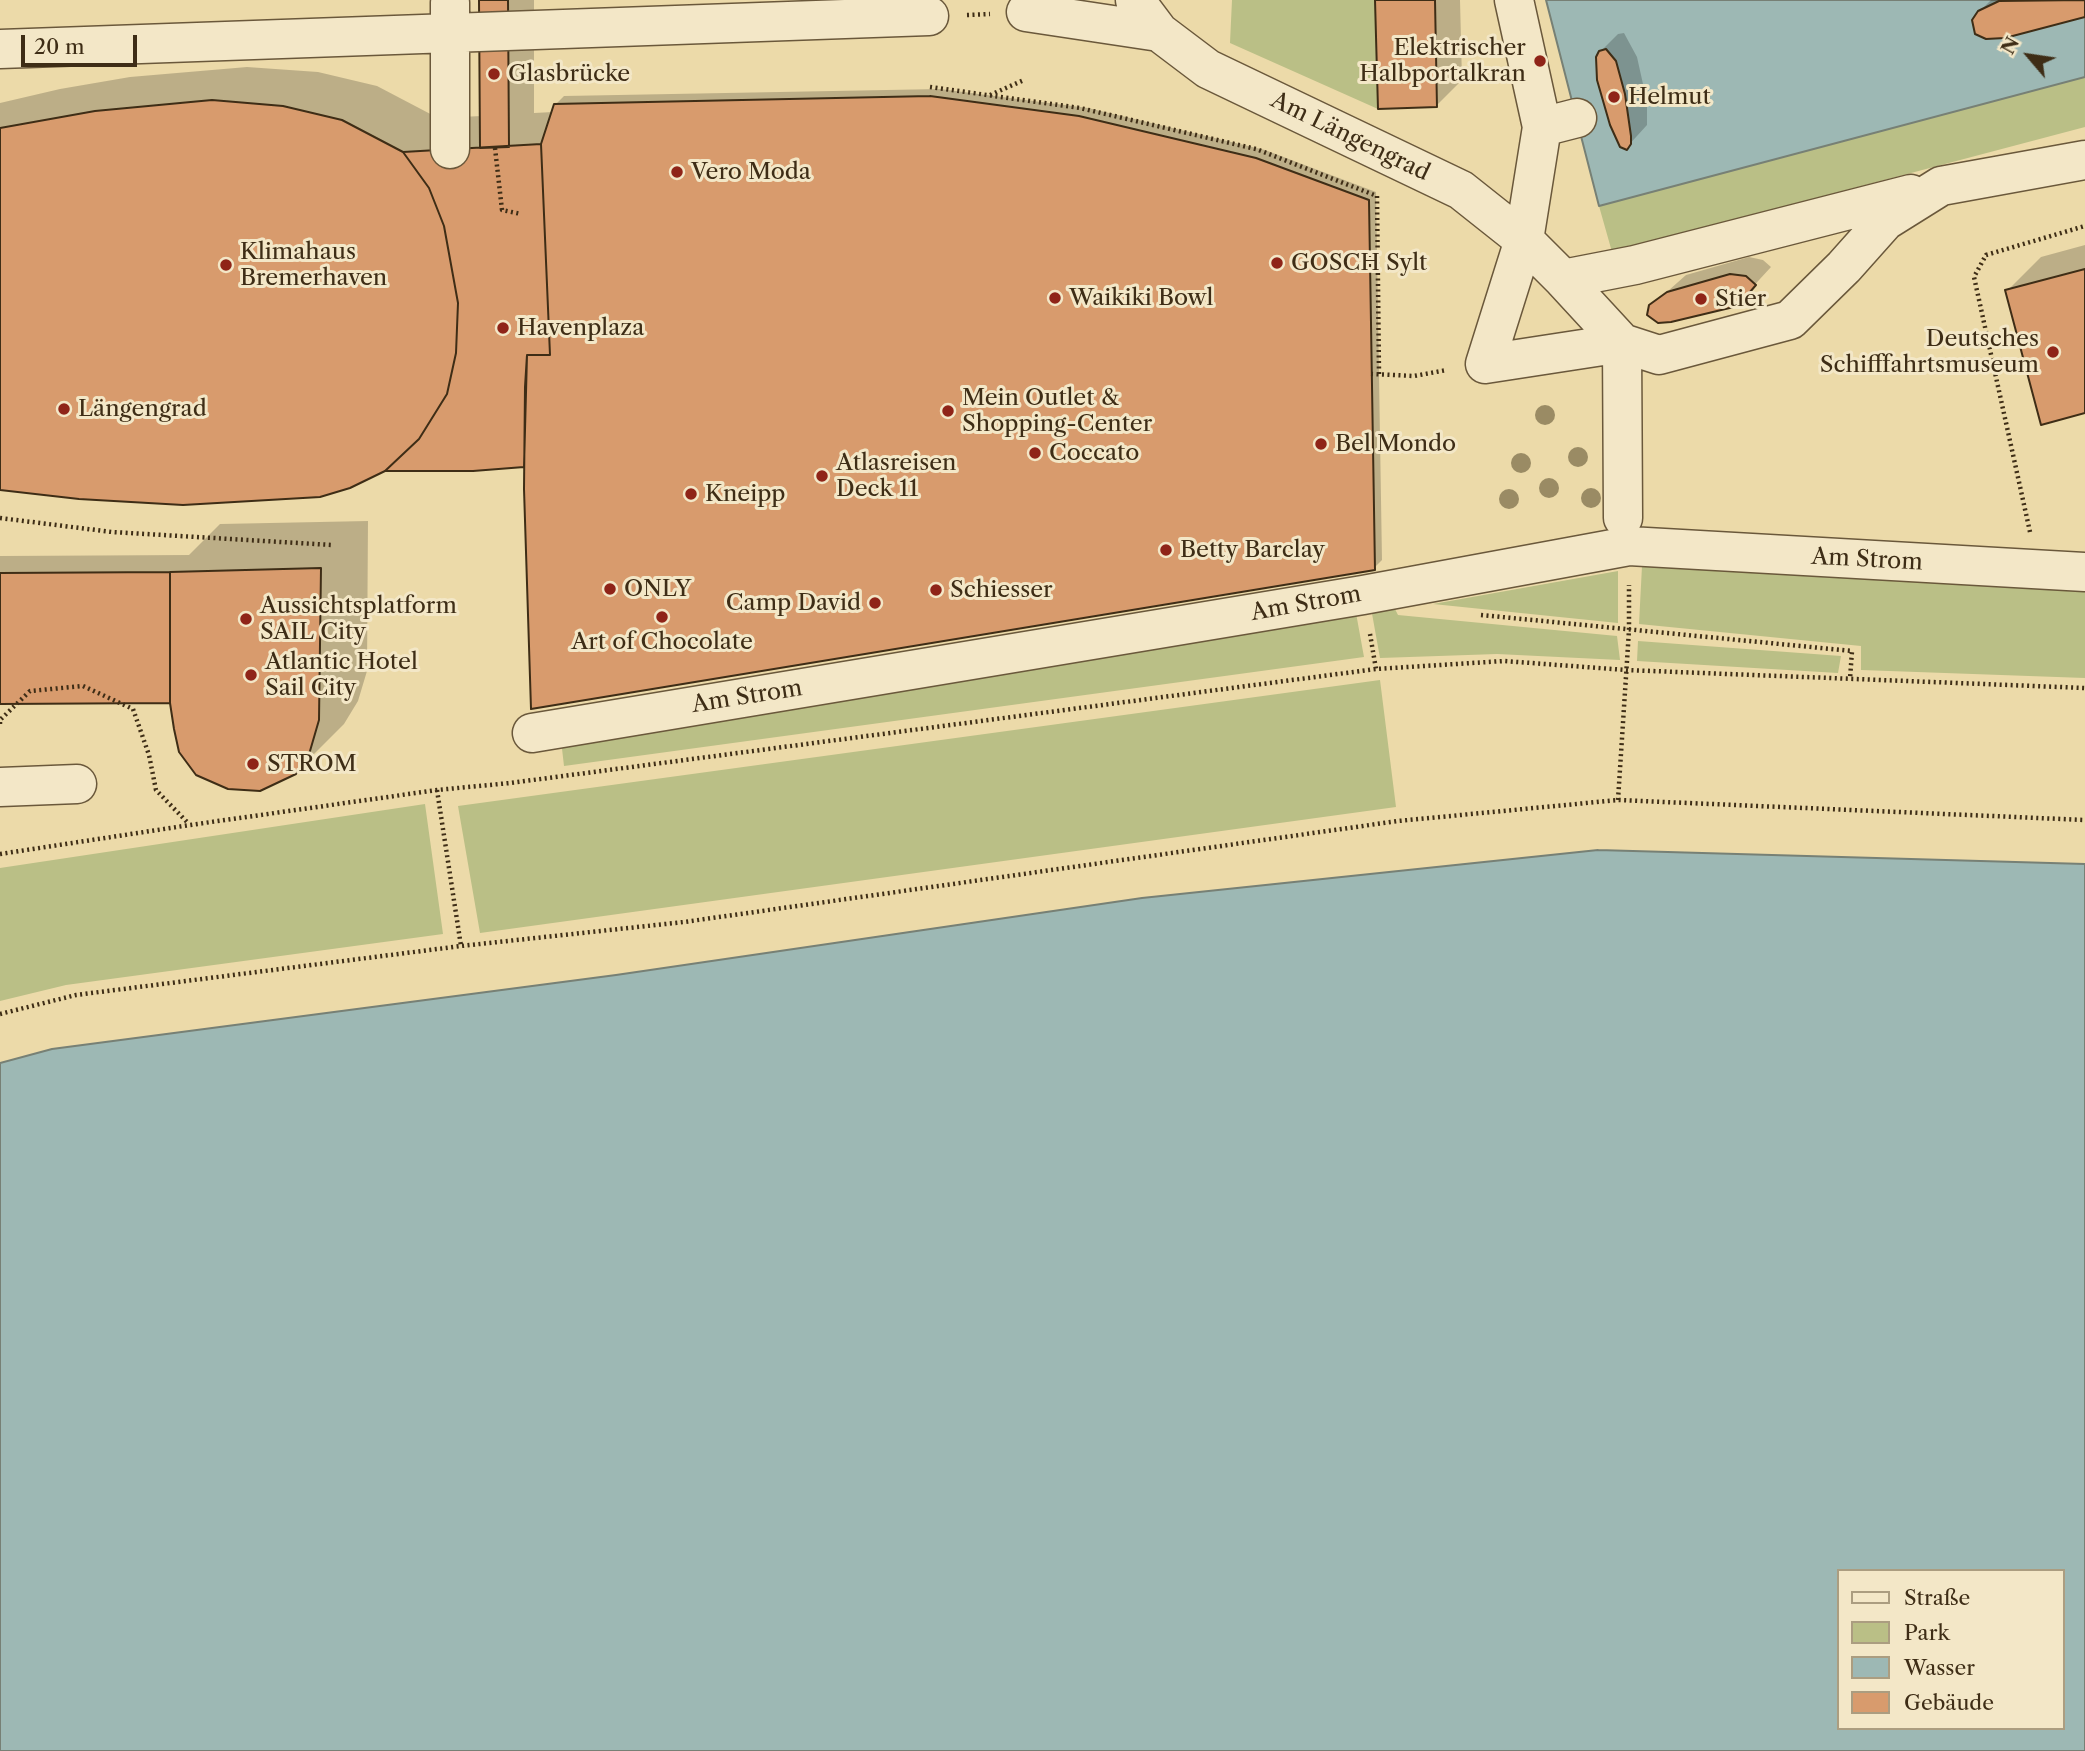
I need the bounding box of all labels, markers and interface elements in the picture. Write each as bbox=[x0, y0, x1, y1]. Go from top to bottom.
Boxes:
scale bar bbox=[24, 21, 140, 65]
north arrow bbox=[1994, 21, 2064, 91]
text: N bbox=[1996, 33, 2024, 58]
text: 20 m bbox=[34, 34, 85, 59]
place label: Elektrischer Halbportalkran bbox=[1359, 34, 1526, 88]
marker: Elektrischer Halbportalkran bbox=[1532, 53, 1548, 69]
place label: Glasbrücke bbox=[508, 60, 630, 88]
marker: Glasbrücke bbox=[486, 66, 502, 82]
place label: Helmut bbox=[1628, 83, 1711, 111]
street label: Am Längengrad bbox=[1266, 87, 1434, 187]
marker: Helmut bbox=[1606, 89, 1622, 105]
place label: Vero Moda bbox=[691, 158, 811, 186]
marker: Vero Moda bbox=[669, 164, 685, 180]
place label: Klimahaus Bremerhaven bbox=[240, 238, 387, 292]
place label: GOSCH Sylt bbox=[1291, 249, 1427, 277]
marker: GOSCH Sylt bbox=[1269, 255, 1285, 271]
marker: Klimahaus Bremerhaven bbox=[218, 257, 234, 273]
place label: Waikiki Bowl bbox=[1069, 284, 1213, 312]
place label: Stier bbox=[1715, 285, 1766, 313]
marker: Waikiki Bowl bbox=[1047, 290, 1063, 306]
marker: Stier bbox=[1693, 291, 1709, 307]
place label: Havenplaza bbox=[517, 314, 644, 342]
marker: Havenplaza bbox=[495, 320, 511, 336]
place label: Deutsches Schifffahrtsmuseum bbox=[1820, 325, 2039, 379]
marker: Deutsches Schifffahrtsmuseum bbox=[2045, 344, 2061, 360]
place label: Mein Outlet & Shopping-Center bbox=[962, 384, 1152, 438]
place label: Längengrad bbox=[78, 395, 207, 423]
marker: Längengrad bbox=[56, 401, 72, 417]
marker: Mein Outlet & Shopping-Center bbox=[940, 403, 956, 419]
place label: Bel Mondo bbox=[1335, 430, 1456, 458]
marker: Bel Mondo bbox=[1313, 436, 1329, 452]
place label: Coccato bbox=[1049, 439, 1139, 467]
marker: Coccato bbox=[1027, 445, 1043, 461]
place label: Atlasreisen Deck 11 bbox=[836, 449, 956, 503]
marker: Atlasreisen Deck 11 bbox=[814, 468, 830, 484]
place label: Kneipp bbox=[705, 480, 786, 508]
marker: Kneipp bbox=[683, 486, 699, 502]
place label: Betty Barclay bbox=[1180, 536, 1325, 564]
marker: Betty Barclay bbox=[1158, 542, 1174, 558]
street label: Am Strom bbox=[1811, 543, 1923, 577]
place label: ONLY bbox=[624, 575, 691, 603]
place label: Schiesser bbox=[950, 576, 1053, 604]
marker: ONLY bbox=[602, 581, 618, 597]
street label: Am Strom bbox=[1249, 581, 1363, 627]
marker: Schiesser bbox=[928, 582, 944, 598]
place label: Camp David bbox=[726, 589, 861, 617]
place label: Aussichtsplatform SAIL City bbox=[260, 592, 457, 646]
marker: Camp David bbox=[867, 595, 883, 611]
marker: Art of Chocolate bbox=[654, 609, 670, 625]
marker: Aussichtsplatform SAIL City bbox=[238, 611, 254, 627]
place label: Art of Chocolate bbox=[571, 628, 753, 656]
place label: Atlantic Hotel Sail City bbox=[265, 648, 418, 702]
marker: Atlantic Hotel Sail City bbox=[243, 667, 259, 683]
street label: Am Strom bbox=[690, 675, 804, 719]
place label: STROM bbox=[267, 750, 357, 778]
marker: STROM bbox=[245, 756, 261, 772]
legend bbox=[1836, 1569, 2064, 1730]
text: Straße bbox=[1904, 1585, 1970, 1610]
text: Park bbox=[1904, 1620, 1950, 1645]
text: Wasser bbox=[1904, 1655, 1975, 1680]
text: Gebäude bbox=[1904, 1690, 1994, 1715]

